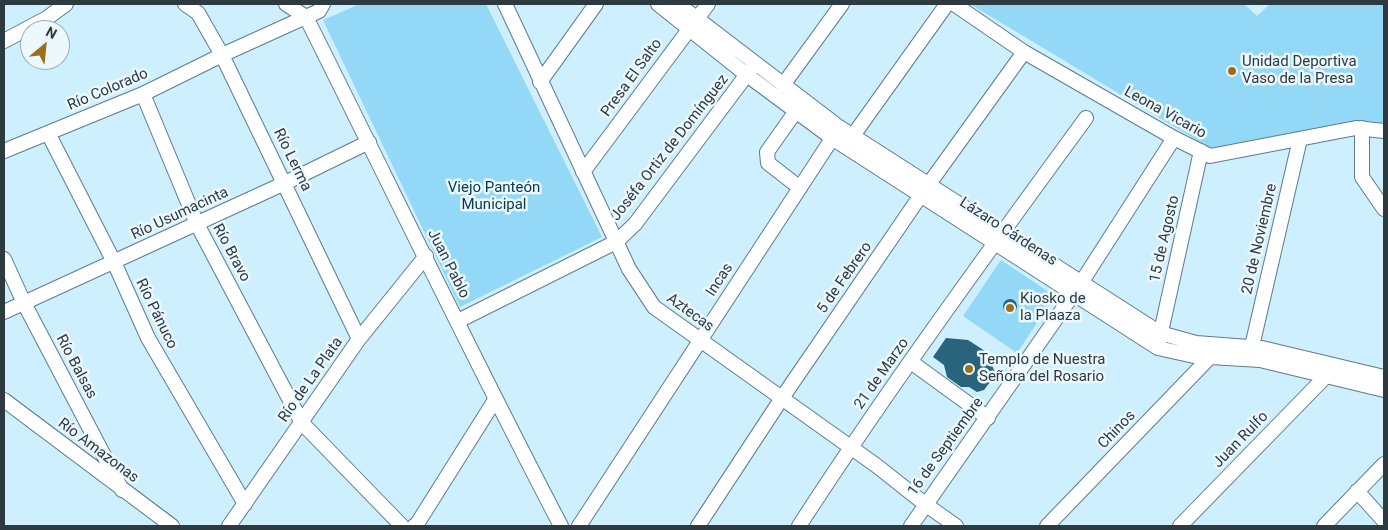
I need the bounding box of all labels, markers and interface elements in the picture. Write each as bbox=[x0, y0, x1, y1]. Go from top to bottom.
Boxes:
north arrow bbox=[20, 20, 70, 70]
text: N bbox=[43, 23, 60, 42]
street label: Presa El Salto bbox=[598, 36, 666, 120]
place label: Unidad Deportiva Vaso de la Presa bbox=[1242, 53, 1357, 88]
street label: Río Colorado bbox=[65, 65, 151, 115]
marker: Unidad Deportiva Vaso de la Presa bbox=[1226, 65, 1238, 77]
street label: Joséfa Ortiz de Domínguez bbox=[607, 71, 733, 225]
street label: Leona Vicario bbox=[1121, 83, 1209, 143]
street label: Río Lerma bbox=[269, 126, 315, 194]
park label: Viejo Panteón Municipal bbox=[448, 179, 540, 214]
street label: 20 de Noviembre bbox=[1238, 182, 1282, 296]
street label: Río Usumacinta bbox=[129, 184, 231, 244]
street label: Lázaro Cárdenas bbox=[956, 194, 1060, 270]
street label: 15 de Agosto bbox=[1146, 194, 1184, 284]
street label: Río Bravo bbox=[208, 221, 254, 285]
street label: Juan Pablo bbox=[423, 227, 473, 301]
street label: 5 de Febrero bbox=[814, 239, 876, 317]
street label: Incas bbox=[703, 260, 737, 300]
street label: Río Pánuco bbox=[131, 276, 181, 352]
street label: Aztecas bbox=[663, 290, 717, 336]
place label: Kiosko de la Plaaza bbox=[1020, 290, 1086, 325]
marker: Kiosko de la Plaaza bbox=[1004, 302, 1016, 314]
street label: Río Balsas bbox=[52, 332, 100, 402]
street label: Río de La Plata bbox=[275, 334, 347, 426]
street label: 21 de Marzo bbox=[851, 335, 913, 413]
place label: Templo de Nuestra Señora del Rosario bbox=[979, 351, 1105, 386]
marker: Templo de Nuestra Señora del Rosario bbox=[963, 363, 975, 375]
street label: 16 de Septiembre bbox=[904, 394, 988, 500]
street label: Chinos bbox=[1094, 407, 1140, 453]
street label: Juan Rulfo bbox=[1210, 408, 1272, 472]
street label: Río Amazonas bbox=[54, 415, 142, 487]

